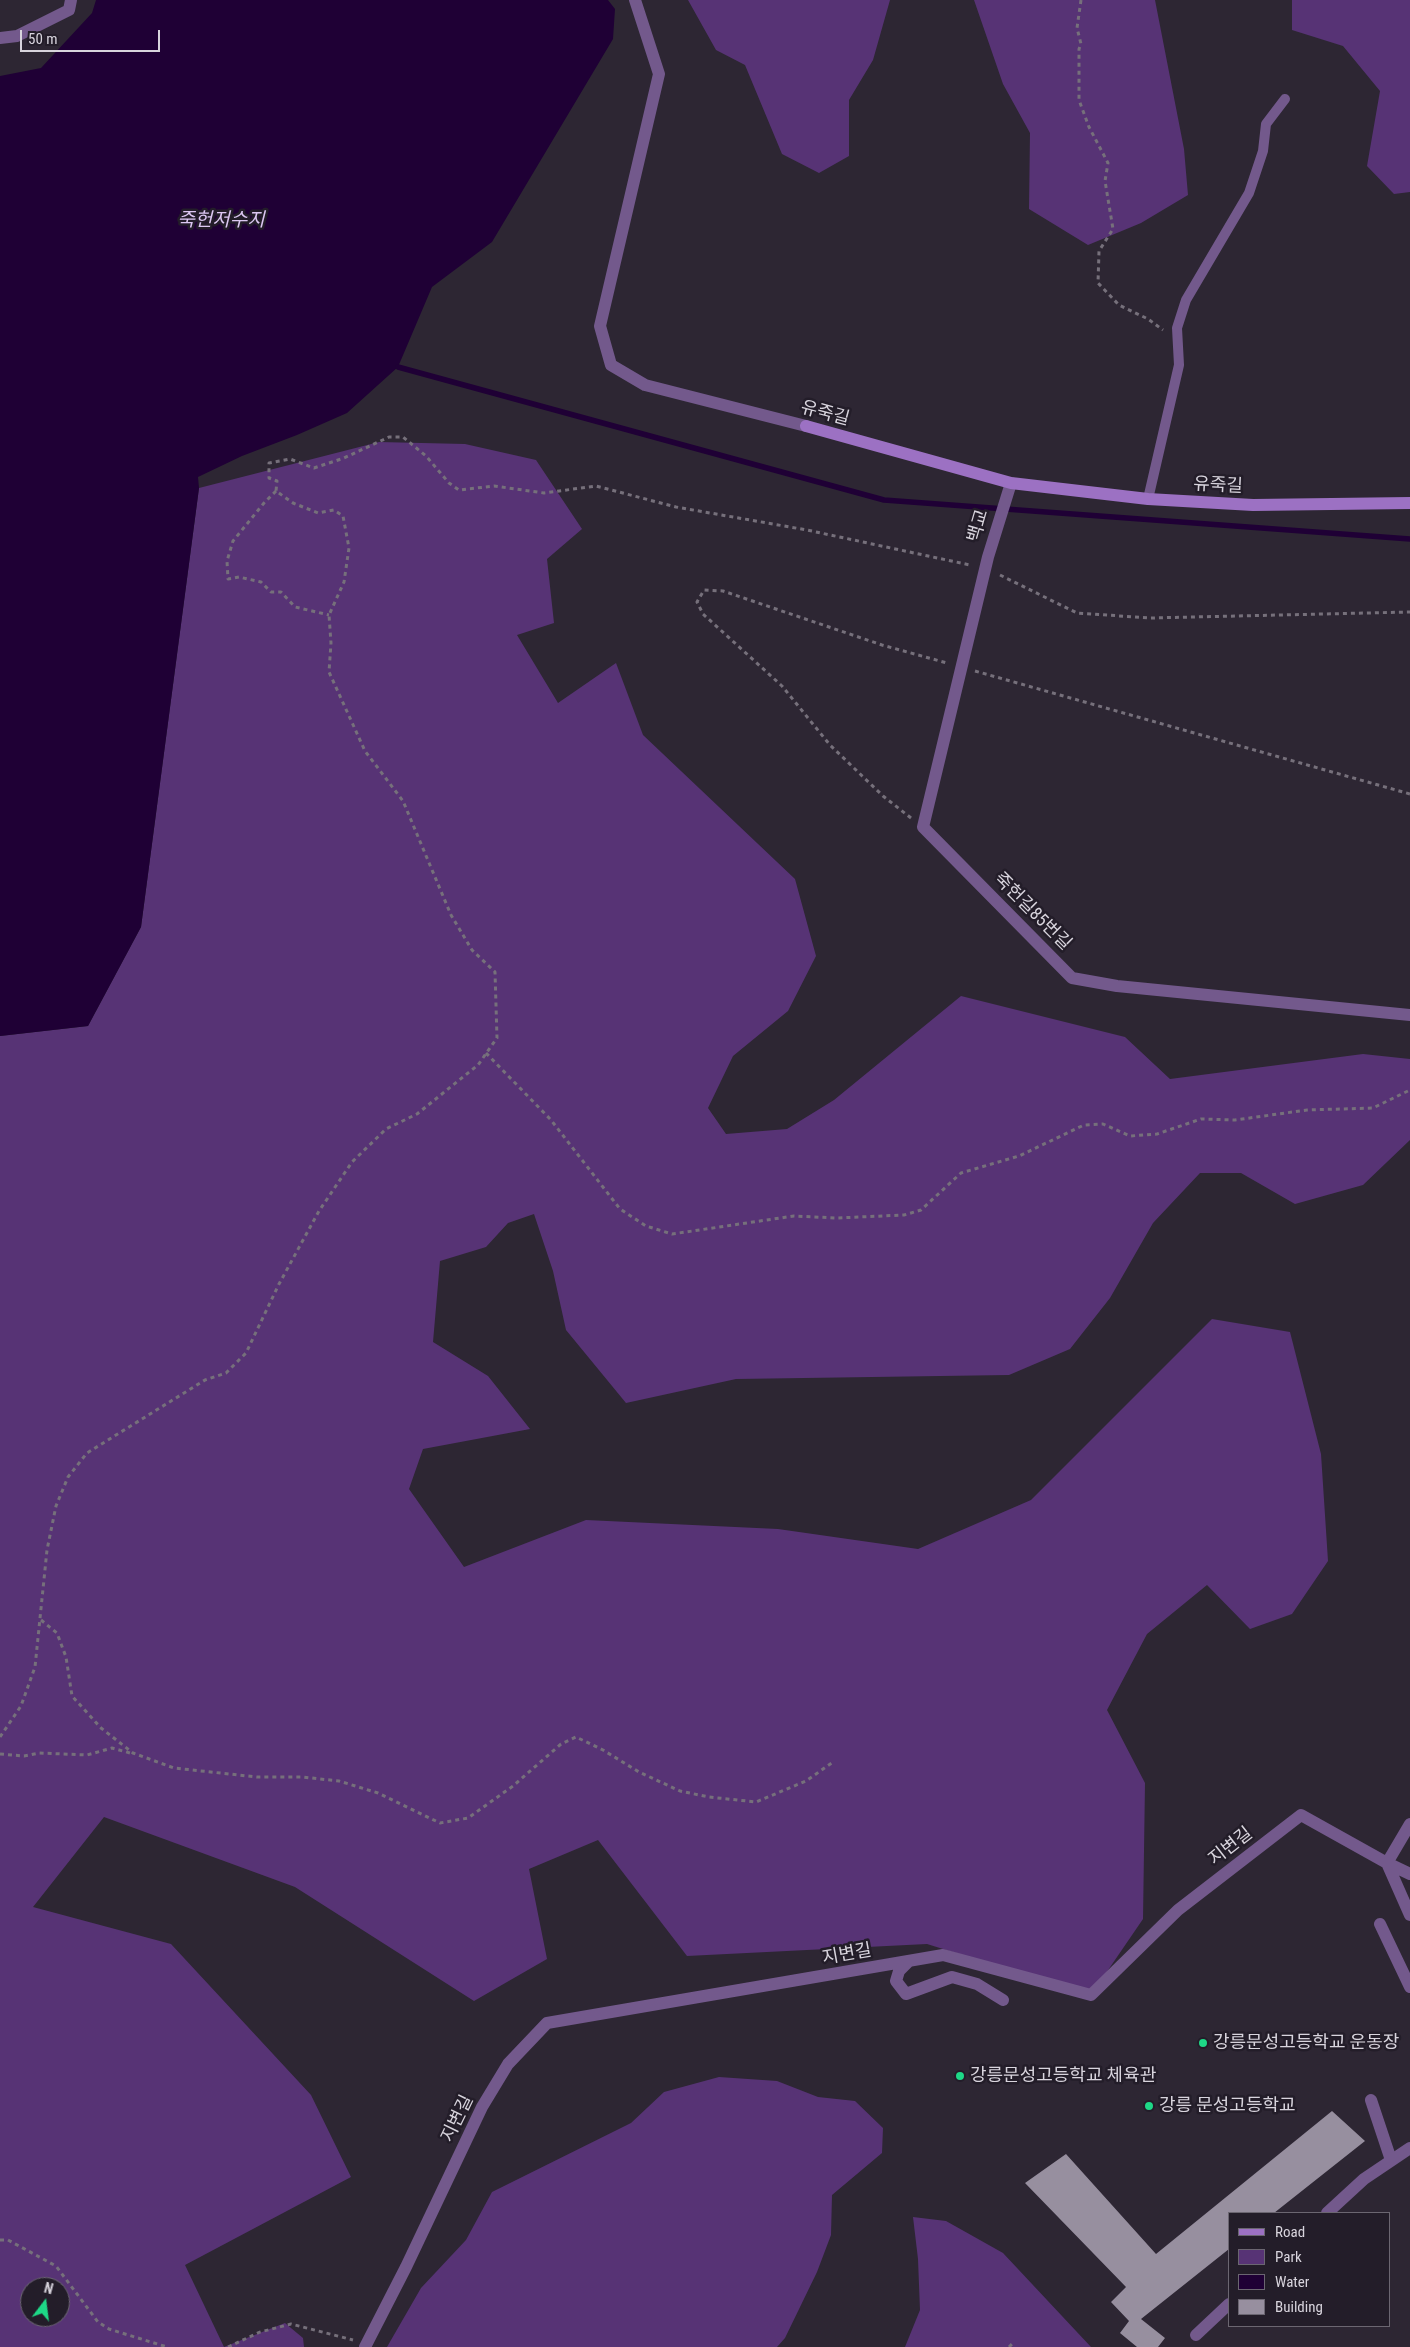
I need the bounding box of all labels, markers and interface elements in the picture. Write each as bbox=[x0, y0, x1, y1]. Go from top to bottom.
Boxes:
scale bar bbox=[22, 20, 162, 52]
text: 50 m bbox=[28, 30, 58, 48]
water label: 죽헌저수지 bbox=[177, 210, 265, 232]
street label: 유죽길 bbox=[798, 397, 852, 431]
street label: 유죽길 bbox=[1193, 474, 1243, 498]
street label: 백교 bbox=[964, 507, 994, 545]
street label: 죽헌길85번길 bbox=[989, 869, 1075, 955]
street label: 지변길 bbox=[1205, 1823, 1257, 1871]
street label: 지변길 bbox=[821, 1940, 873, 1970]
place label: 강릉문성고등학교 운동장 bbox=[1213, 2032, 1399, 2054]
marker: 강릉문성고등학교 운동장 bbox=[1197, 2037, 1209, 2049]
place label: 강릉문성고등학교 체육관 bbox=[970, 2065, 1156, 2087]
marker: 강릉문성고등학교 체육관 bbox=[954, 2070, 966, 2082]
street label: 지변길 bbox=[437, 2092, 479, 2146]
place label: 강릉 문성고등학교 bbox=[1159, 2095, 1296, 2117]
marker: 강릉 문성고등학교 bbox=[1143, 2100, 1155, 2112]
legend bbox=[1228, 2212, 1390, 2327]
text: Road bbox=[1275, 2223, 1305, 2241]
text: Park bbox=[1275, 2248, 1302, 2266]
text: Water bbox=[1275, 2273, 1309, 2291]
north arrow bbox=[20, 2277, 70, 2327]
text: N bbox=[42, 2280, 55, 2297]
text: Building bbox=[1275, 2298, 1323, 2316]

